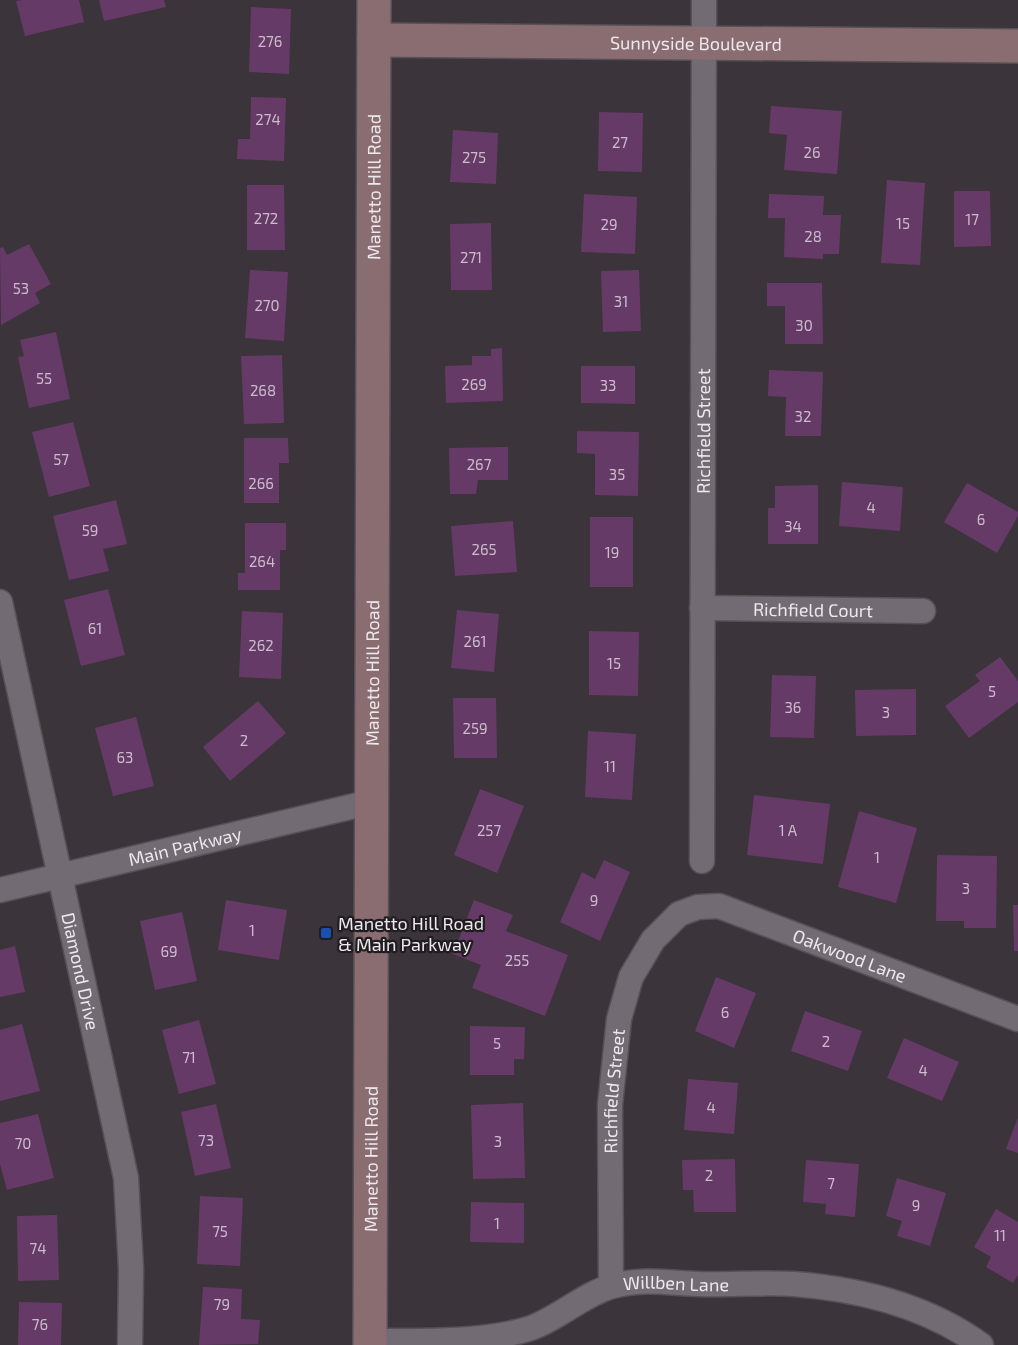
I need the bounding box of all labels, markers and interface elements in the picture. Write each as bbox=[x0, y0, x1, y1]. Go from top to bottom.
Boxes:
street label: Sunnyside Boulevard bbox=[610, 31, 782, 55]
house number: 276 bbox=[258, 32, 282, 50]
house number: 274 bbox=[255, 110, 281, 128]
street label: Manetto Hill Road bbox=[362, 114, 385, 260]
house number: 27 bbox=[612, 133, 628, 151]
house number: 26 bbox=[803, 143, 821, 161]
house number: 275 bbox=[462, 148, 486, 166]
house number: 272 bbox=[254, 209, 278, 227]
house number: 17 bbox=[965, 210, 979, 228]
house number: 15 bbox=[896, 214, 910, 232]
house number: 29 bbox=[600, 215, 618, 233]
house number: 28 bbox=[804, 227, 822, 245]
house number: 271 bbox=[460, 248, 482, 266]
house number: 53 bbox=[13, 279, 29, 297]
house number: 31 bbox=[614, 292, 628, 310]
house number: 270 bbox=[254, 296, 280, 314]
house number: 30 bbox=[795, 316, 813, 334]
street label: Richfield Street bbox=[692, 368, 714, 494]
house number: 55 bbox=[36, 369, 52, 387]
house number: 269 bbox=[461, 375, 487, 393]
house number: 33 bbox=[600, 376, 616, 394]
house number: 268 bbox=[250, 381, 276, 399]
house number: 32 bbox=[795, 407, 811, 425]
house number: 57 bbox=[53, 450, 69, 468]
house number: 267 bbox=[467, 455, 492, 473]
house number: 35 bbox=[609, 465, 625, 483]
house number: 266 bbox=[248, 474, 274, 492]
house number: 4 bbox=[866, 498, 876, 516]
house number: 6 bbox=[977, 510, 985, 528]
house number: 34 bbox=[784, 517, 802, 535]
house number: 59 bbox=[82, 521, 98, 539]
house number: 265 bbox=[471, 540, 497, 558]
house number: 19 bbox=[605, 543, 619, 561]
house number: 264 bbox=[249, 552, 275, 570]
street label: Richfield Court bbox=[753, 598, 873, 621]
street label: Manetto Hill Road bbox=[361, 600, 383, 746]
house number: 61 bbox=[88, 619, 102, 637]
house number: 261 bbox=[464, 632, 486, 650]
house number: 262 bbox=[248, 636, 274, 654]
house number: 15 bbox=[607, 654, 621, 672]
house number: 5 bbox=[988, 682, 996, 700]
house number: 36 bbox=[785, 698, 801, 716]
house number: 3 bbox=[882, 703, 890, 721]
house number: 259 bbox=[462, 719, 488, 737]
house number: 2 bbox=[240, 731, 248, 749]
house number: 63 bbox=[117, 748, 133, 766]
house number: 11 bbox=[604, 757, 616, 775]
house number: 257 bbox=[477, 821, 501, 839]
house number: 1 A bbox=[779, 821, 798, 839]
street label: Main Parkway bbox=[126, 822, 244, 870]
house number: 1 bbox=[874, 848, 880, 866]
house number: 3 bbox=[962, 879, 970, 897]
house number: 9 bbox=[590, 891, 598, 909]
street label: Diamond Drive bbox=[57, 910, 104, 1032]
place label: Manetto Hill Road & Main Parkway bbox=[338, 912, 484, 955]
house number: 1 bbox=[249, 921, 255, 939]
street label: Oakwood Lane bbox=[790, 924, 910, 987]
marker: Manetto Hill Road & Main Parkway bbox=[319, 926, 333, 940]
house number: 69 bbox=[160, 942, 178, 960]
house number: 255 bbox=[505, 951, 529, 969]
house number: 6 bbox=[721, 1003, 729, 1021]
street label: Richfield Street bbox=[599, 1028, 629, 1154]
house number: 2 bbox=[822, 1032, 830, 1050]
house number: 5 bbox=[493, 1034, 501, 1052]
house number: 71 bbox=[182, 1048, 196, 1066]
house number: 4 bbox=[918, 1061, 928, 1079]
street label: Manetto Hill Road bbox=[359, 1086, 382, 1232]
house number: 4 bbox=[706, 1098, 716, 1116]
house number: 73 bbox=[198, 1131, 214, 1149]
house number: 3 bbox=[494, 1132, 502, 1150]
house number: 70 bbox=[15, 1134, 31, 1152]
house number: 2 bbox=[705, 1166, 713, 1184]
house number: 7 bbox=[827, 1174, 835, 1192]
house number: 9 bbox=[912, 1196, 920, 1214]
house number: 1 bbox=[494, 1214, 500, 1232]
house number: 75 bbox=[212, 1222, 228, 1240]
house number: 11 bbox=[994, 1226, 1006, 1244]
house number: 74 bbox=[30, 1239, 46, 1257]
street label: Willben Lane bbox=[622, 1271, 729, 1295]
house number: 79 bbox=[214, 1295, 230, 1313]
house number: 76 bbox=[32, 1315, 48, 1333]

